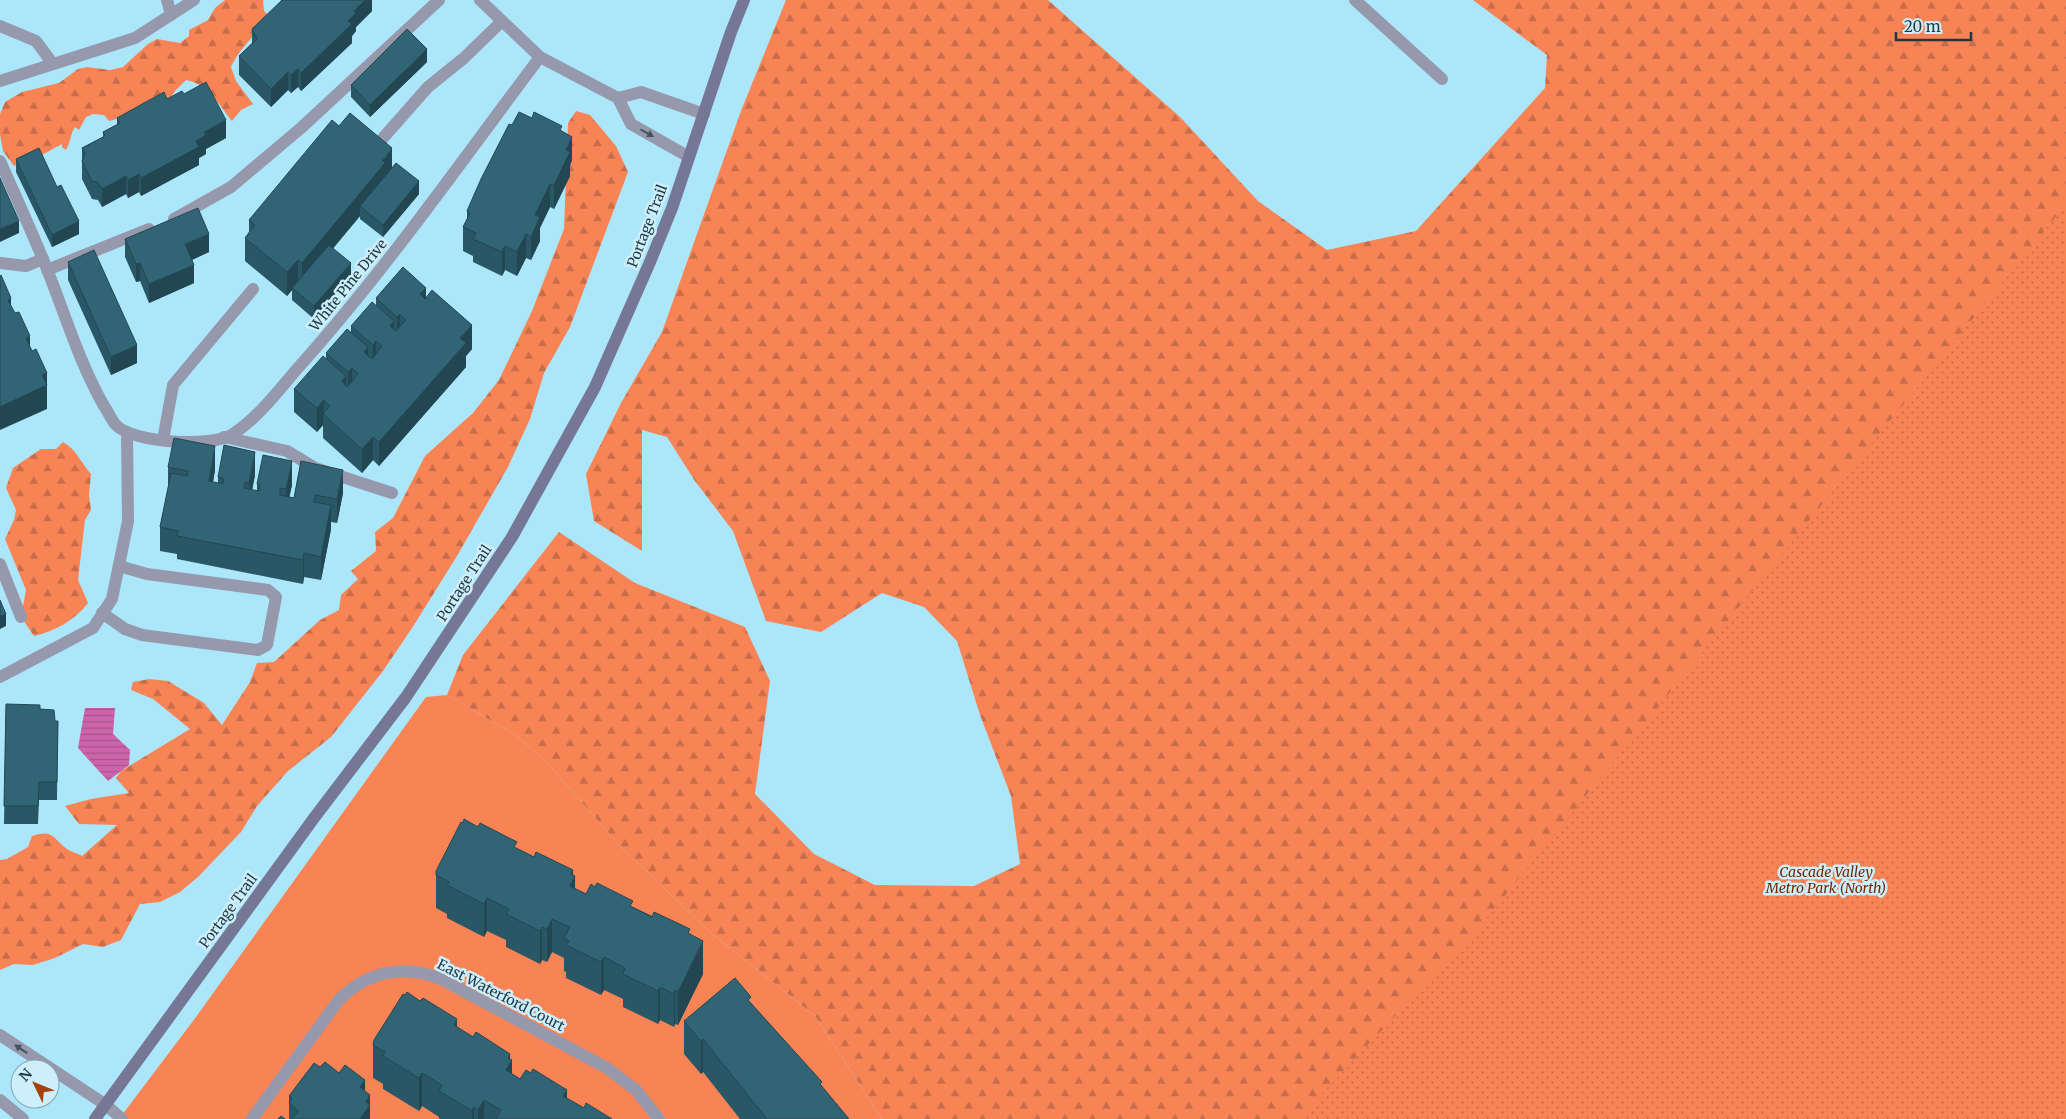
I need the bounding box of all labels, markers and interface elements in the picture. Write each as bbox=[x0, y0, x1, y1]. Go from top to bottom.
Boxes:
scale bar bbox=[1896, 10, 1971, 42]
text: 20 m bbox=[1904, 17, 1941, 36]
one-way arrow bbox=[640, 129, 655, 137]
street label: Portage Trail bbox=[623, 181, 671, 270]
street label: White Pine Drive bbox=[305, 235, 391, 335]
street label: Portage Trail bbox=[433, 541, 496, 625]
park label: Cascade Valley Metro Park (North) bbox=[1765, 863, 1886, 897]
street label: Portage Trail bbox=[195, 870, 261, 952]
street label: East Waterford Court bbox=[434, 955, 568, 1035]
one-way arrow bbox=[14, 1044, 28, 1054]
north arrow bbox=[10, 1059, 60, 1109]
text: N bbox=[15, 1065, 36, 1085]

